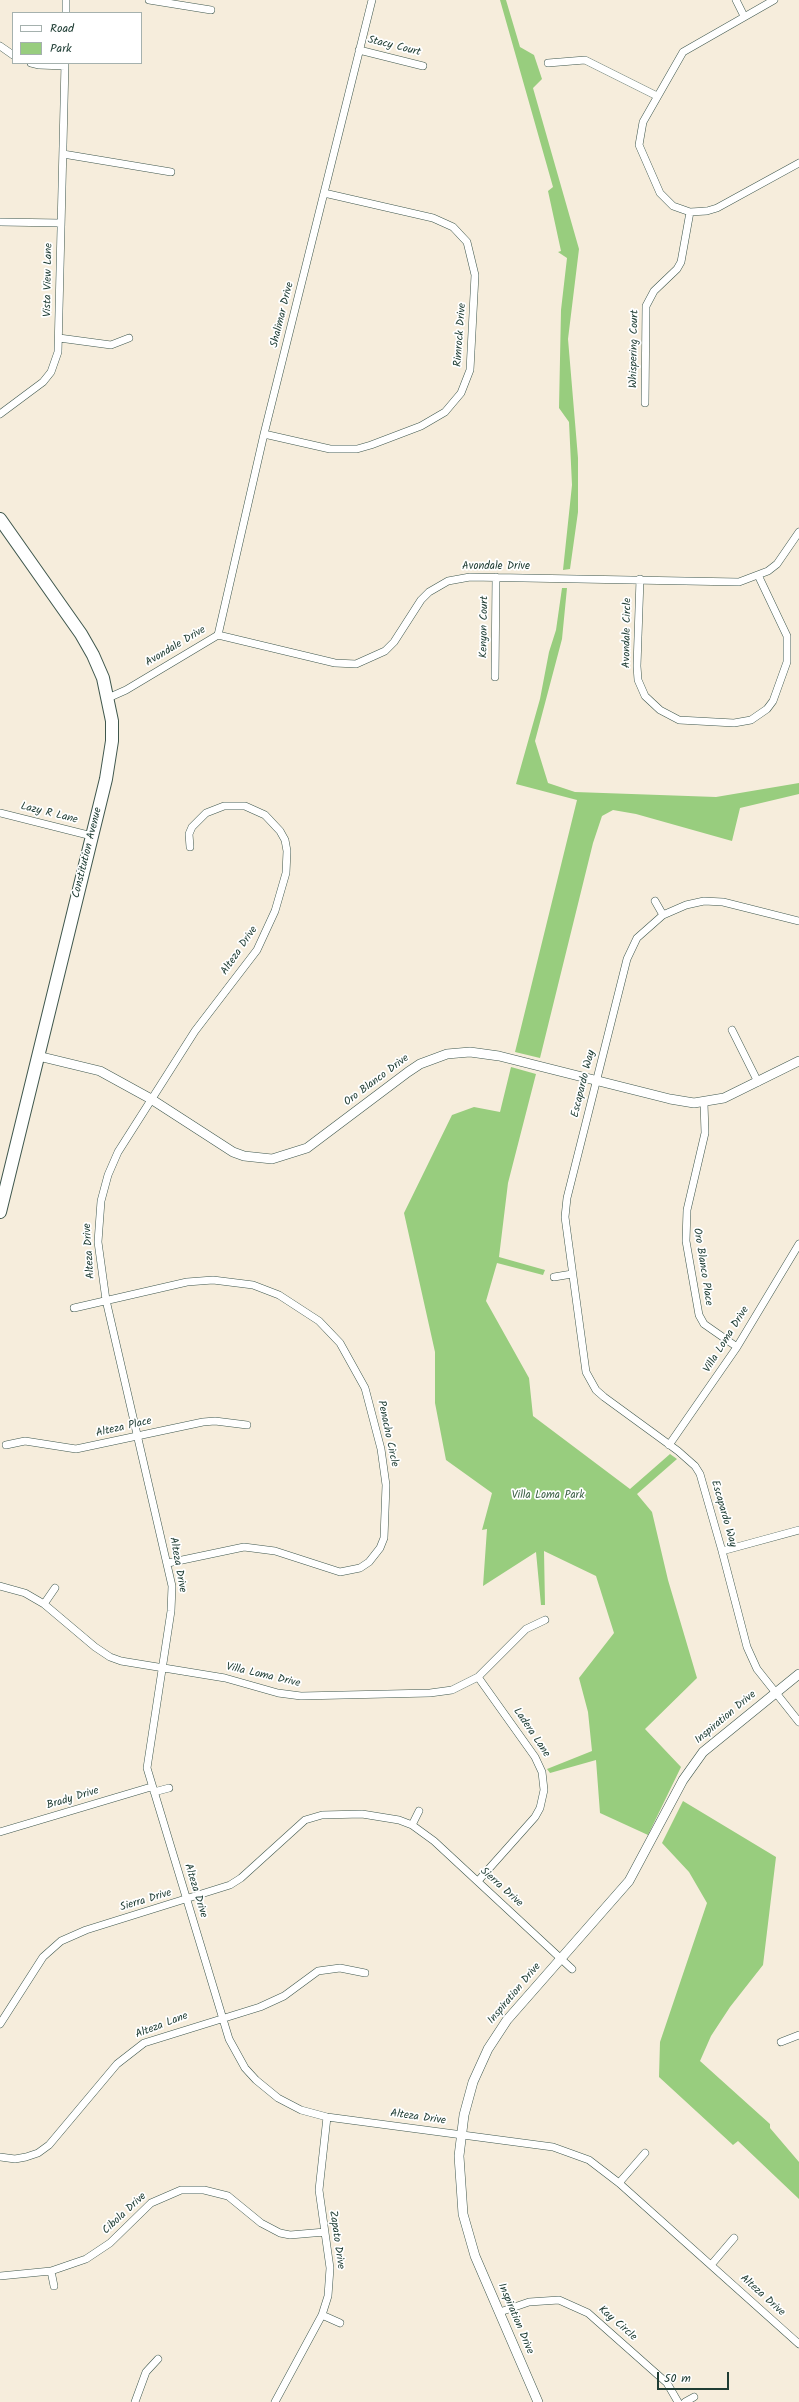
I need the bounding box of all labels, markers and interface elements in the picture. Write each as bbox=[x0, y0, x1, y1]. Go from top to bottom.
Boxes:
legend bbox=[12, 12, 142, 64]
text: Road bbox=[50, 19, 74, 38]
street label: Stacy Court bbox=[366, 34, 422, 60]
text: Park bbox=[50, 39, 72, 58]
street label: Vista View Lane bbox=[42, 243, 56, 317]
street label: Shalimar Drive bbox=[268, 281, 298, 349]
street label: Rimrock Drive bbox=[452, 303, 470, 367]
street label: Whispering Court bbox=[628, 310, 642, 388]
street label: Avondale Drive bbox=[462, 560, 530, 574]
street label: Kenyon Court bbox=[478, 596, 492, 658]
street label: Avondale Circle bbox=[621, 598, 635, 668]
street label: Avondale Drive bbox=[144, 624, 208, 670]
street label: Lazy R Lane bbox=[19, 801, 79, 827]
street label: Constitution Avenue bbox=[70, 806, 106, 900]
street label: Alteza Drive bbox=[219, 924, 261, 978]
street label: Escapardo Way bbox=[569, 1049, 599, 1119]
street label: Oro Blanco Drive bbox=[342, 1052, 412, 1110]
street label: Alteza Drive bbox=[81, 1223, 99, 1279]
street label: Oro Blanco Place bbox=[689, 1227, 715, 1307]
street label: Villa Loma Drive bbox=[701, 1304, 753, 1376]
street label: Penacho Circle bbox=[374, 1400, 400, 1468]
street label: Alteza Place bbox=[95, 1415, 153, 1441]
street label: Escapardo Way bbox=[707, 1479, 739, 1549]
park label: Villa Loma Park bbox=[512, 1489, 584, 1503]
street label: Alteza Drive bbox=[166, 1536, 188, 1594]
street label: Villa Loma Drive bbox=[225, 1661, 301, 1691]
street label: Inspiration Drive bbox=[693, 1689, 759, 1747]
street label: Ladera Lane bbox=[510, 1706, 552, 1760]
street label: Brady Drive bbox=[45, 1785, 101, 1813]
street label: Alteza Drive bbox=[181, 1862, 209, 1920]
street label: Sierra Drive bbox=[477, 1865, 525, 1911]
street label: Sierra Drive bbox=[119, 1887, 173, 1915]
street label: Inspiration Drive bbox=[486, 1961, 544, 2027]
street label: Alteza Lane bbox=[134, 2010, 190, 2042]
street label: Alteza Drive bbox=[389, 2108, 447, 2128]
street label: Cibola Drive bbox=[100, 2190, 150, 2238]
street label: Zapato Drive bbox=[325, 2210, 347, 2270]
street label: Alteza Drive bbox=[737, 2272, 787, 2320]
street label: Inspiration Drive bbox=[494, 2282, 536, 2356]
street label: Kay Circle bbox=[595, 2304, 639, 2344]
scale bar bbox=[659, 2364, 731, 2390]
text: 50 m bbox=[664, 2369, 691, 2388]

